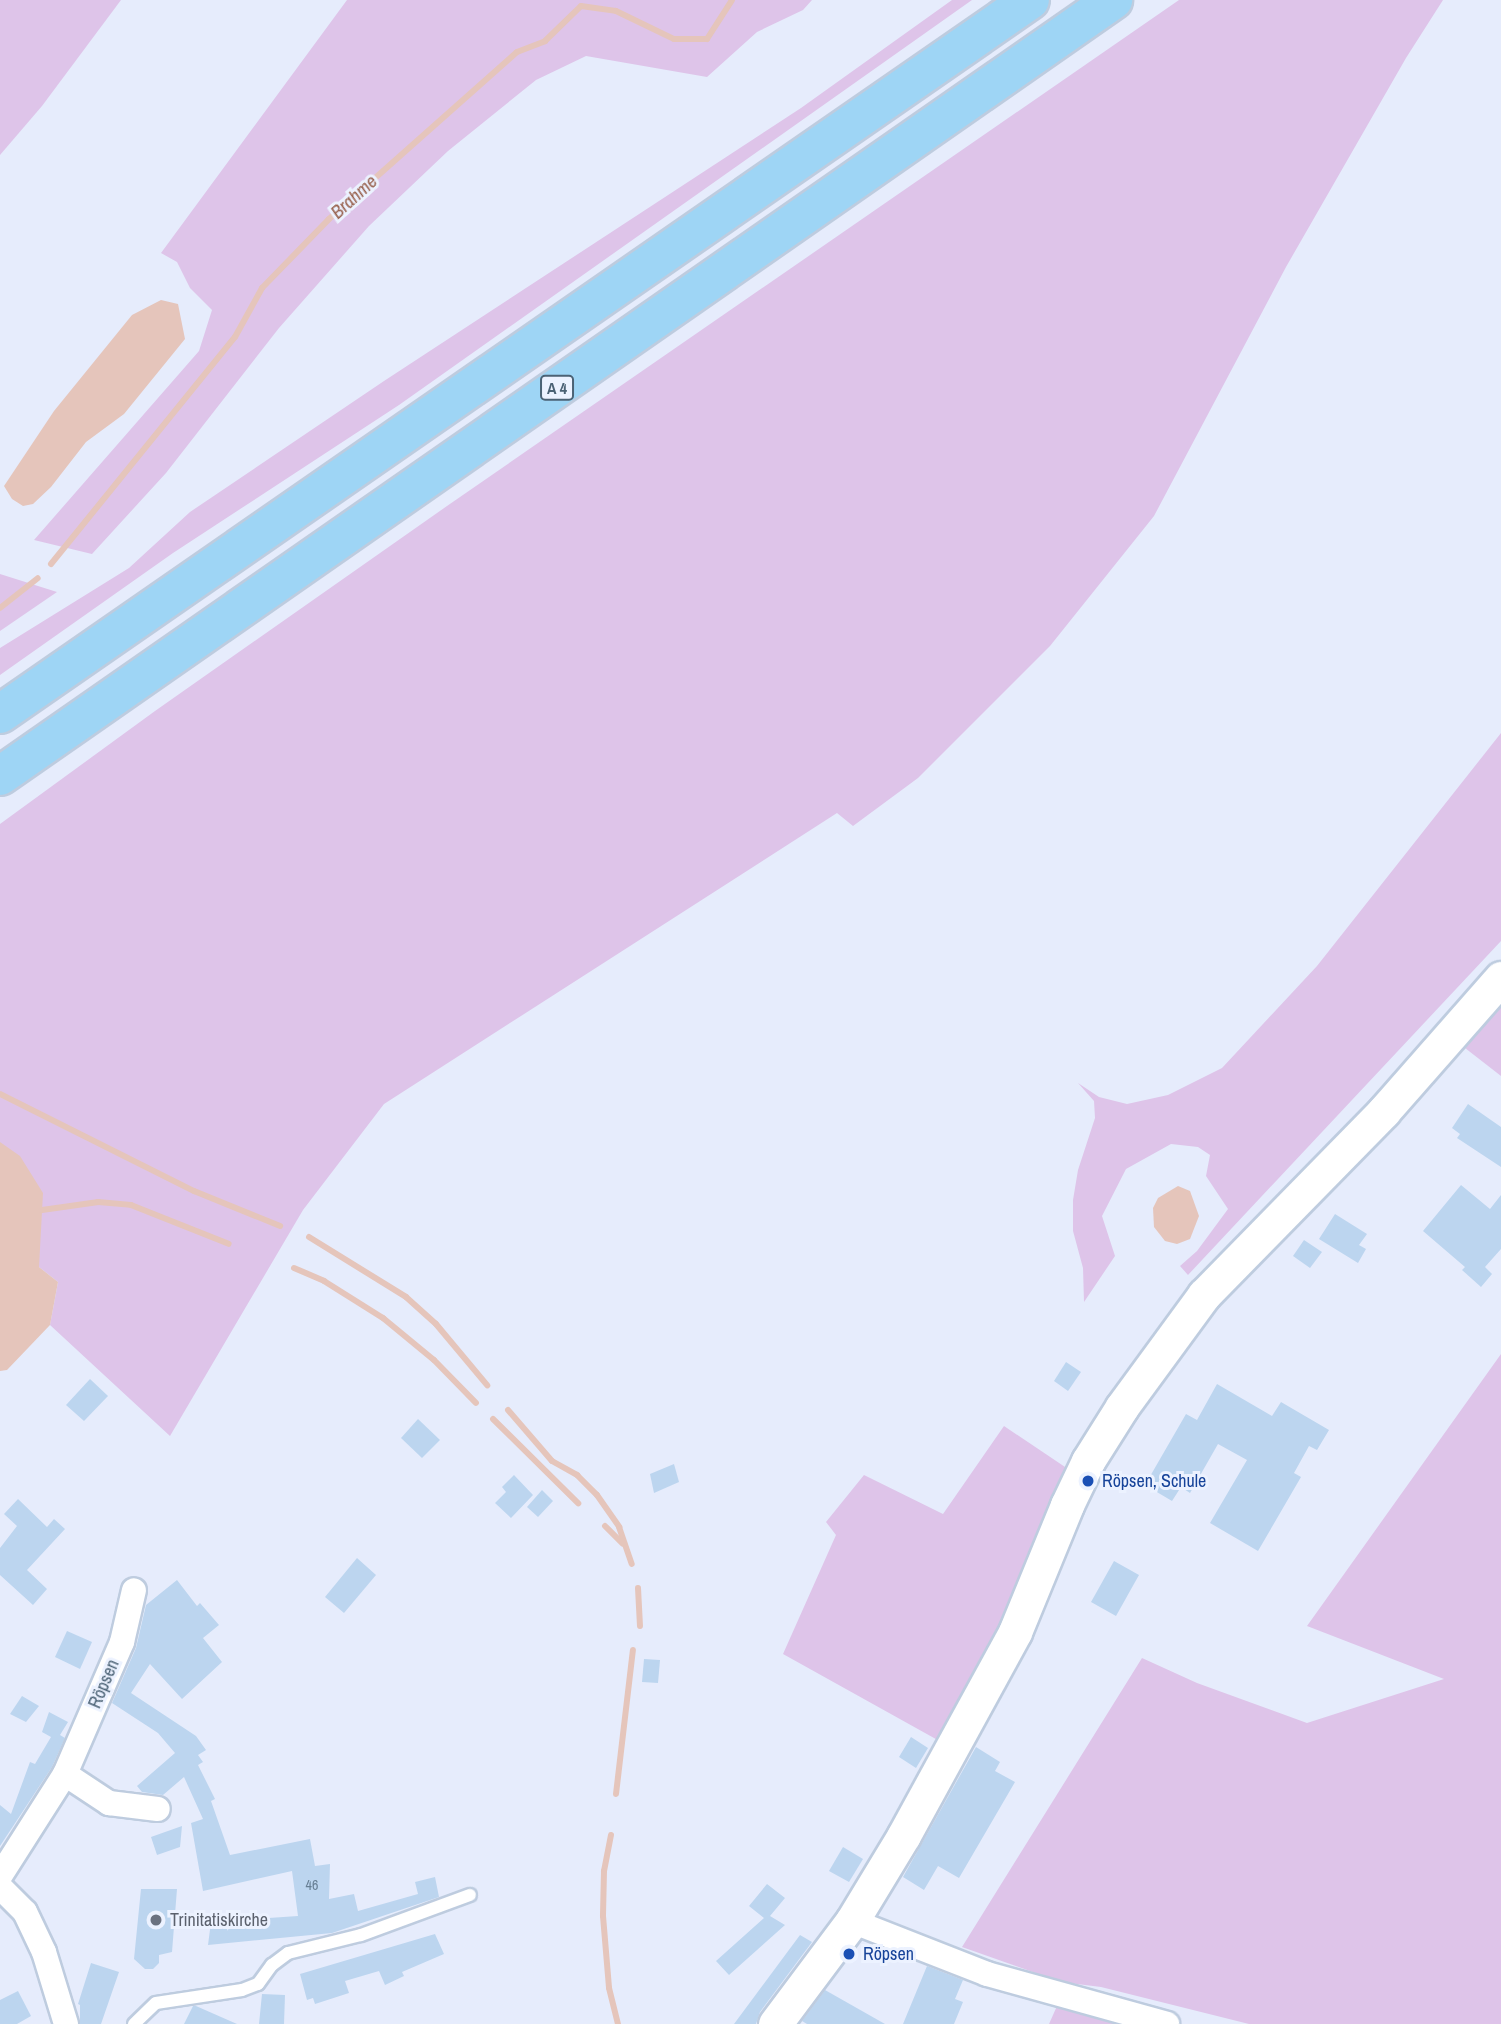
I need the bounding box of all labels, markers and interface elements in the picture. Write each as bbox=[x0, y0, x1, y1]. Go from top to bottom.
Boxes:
water label: Brahme bbox=[326, 170, 382, 224]
road number: A 4 bbox=[540, 376, 574, 400]
place label: Röpsen, Schule bbox=[1102, 1470, 1206, 1492]
marker: Röpsen, Schule bbox=[1080, 1473, 1096, 1489]
street label: Röpsen bbox=[84, 1656, 124, 1712]
house number: 46 bbox=[306, 1877, 318, 1893]
place label: Trinitatiskirche bbox=[170, 1909, 268, 1931]
marker: Trinitatiskirche bbox=[148, 1912, 164, 1928]
place label: Röpsen bbox=[863, 1943, 914, 1965]
marker: Röpsen bbox=[841, 1946, 857, 1962]

